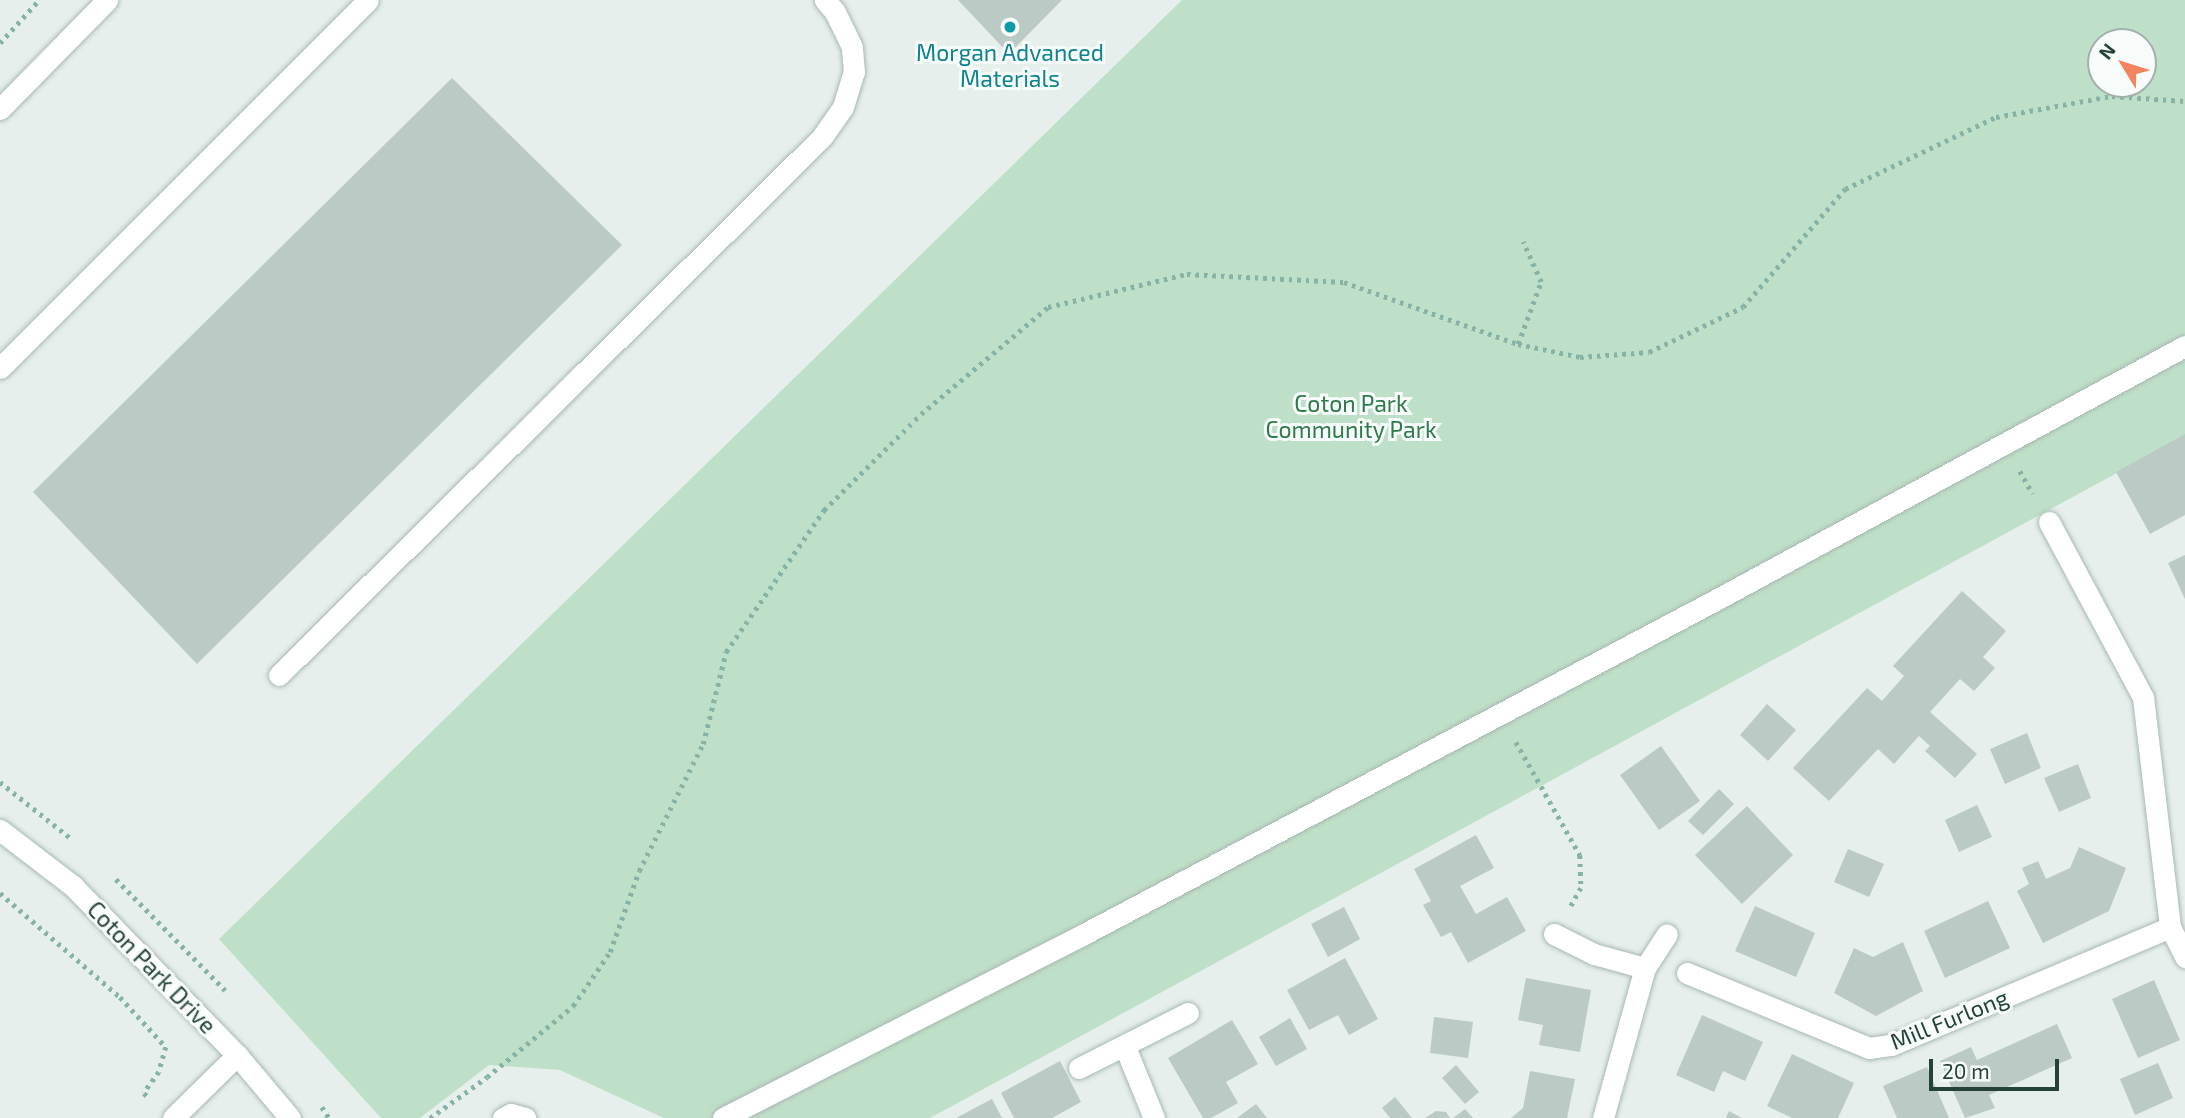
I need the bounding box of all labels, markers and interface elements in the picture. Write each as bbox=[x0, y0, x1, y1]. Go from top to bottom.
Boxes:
marker: Morgan Advanced Materials bbox=[1002, 19, 1018, 35]
north arrow bbox=[2087, 28, 2157, 98]
place label: Morgan Advanced Materials bbox=[916, 38, 1104, 92]
text: N bbox=[2093, 39, 2120, 63]
park label: Coton Park Community Park bbox=[1265, 389, 1437, 443]
street label: Coton Park Drive bbox=[82, 895, 222, 1039]
street label: Mill Furlong bbox=[1886, 983, 2012, 1055]
scale bar bbox=[1933, 1044, 2062, 1088]
text: 20 m bbox=[1942, 1058, 1990, 1083]

